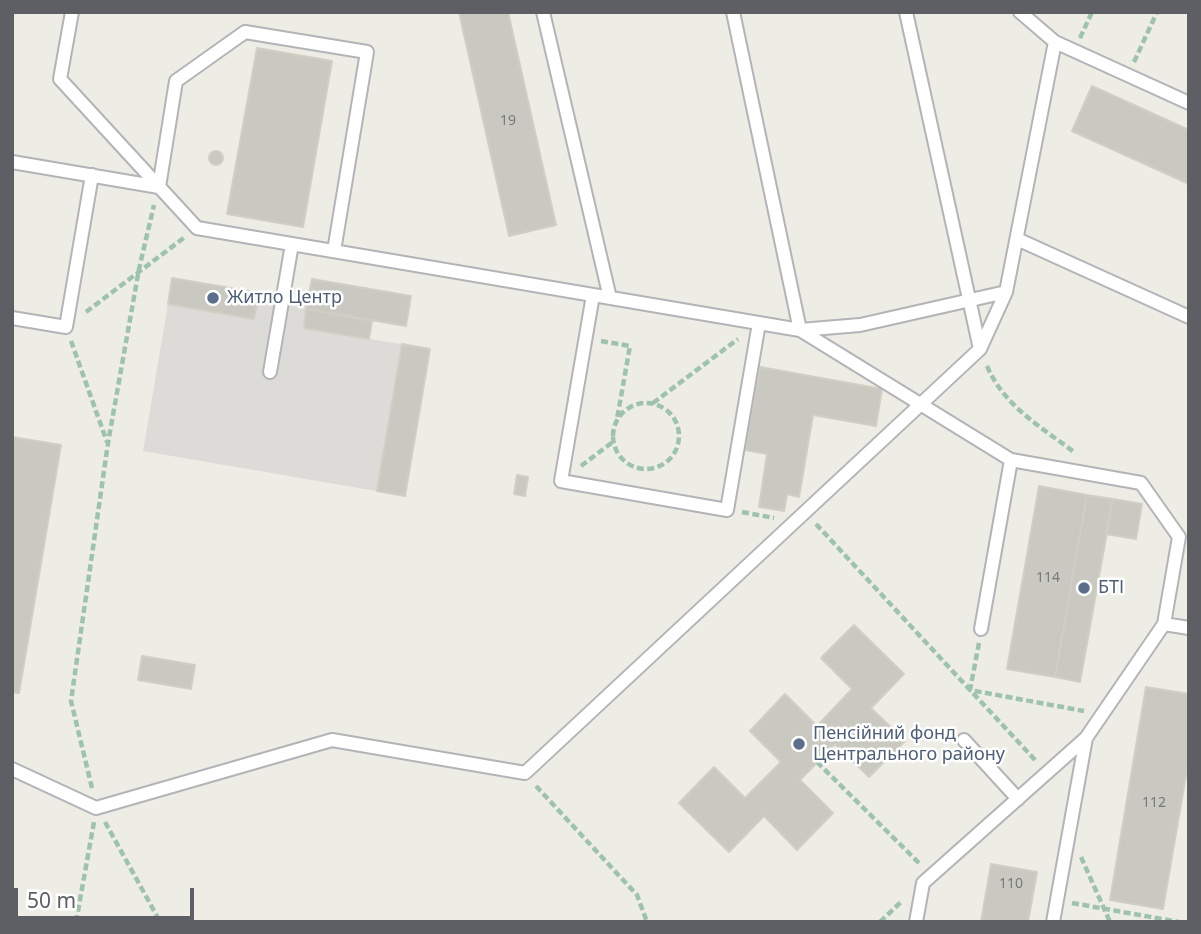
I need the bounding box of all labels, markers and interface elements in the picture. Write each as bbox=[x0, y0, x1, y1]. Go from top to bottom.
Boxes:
house number: 19 bbox=[500, 113, 516, 129]
place label: Житло Центр bbox=[227, 287, 342, 309]
marker: Житло Центр bbox=[205, 290, 221, 306]
house number: 114 bbox=[1036, 570, 1060, 586]
place label: БТІ bbox=[1098, 577, 1124, 599]
marker: БТІ bbox=[1076, 580, 1092, 596]
place label: Пенсійний фонд Центрального району bbox=[813, 723, 1005, 766]
marker: Пенсійний фонд Центрального району bbox=[791, 736, 807, 752]
house number: 112 bbox=[1142, 795, 1166, 811]
scale bar bbox=[18, 874, 198, 918]
house number: 110 bbox=[999, 876, 1023, 892]
text: 50 m bbox=[27, 886, 76, 914]

